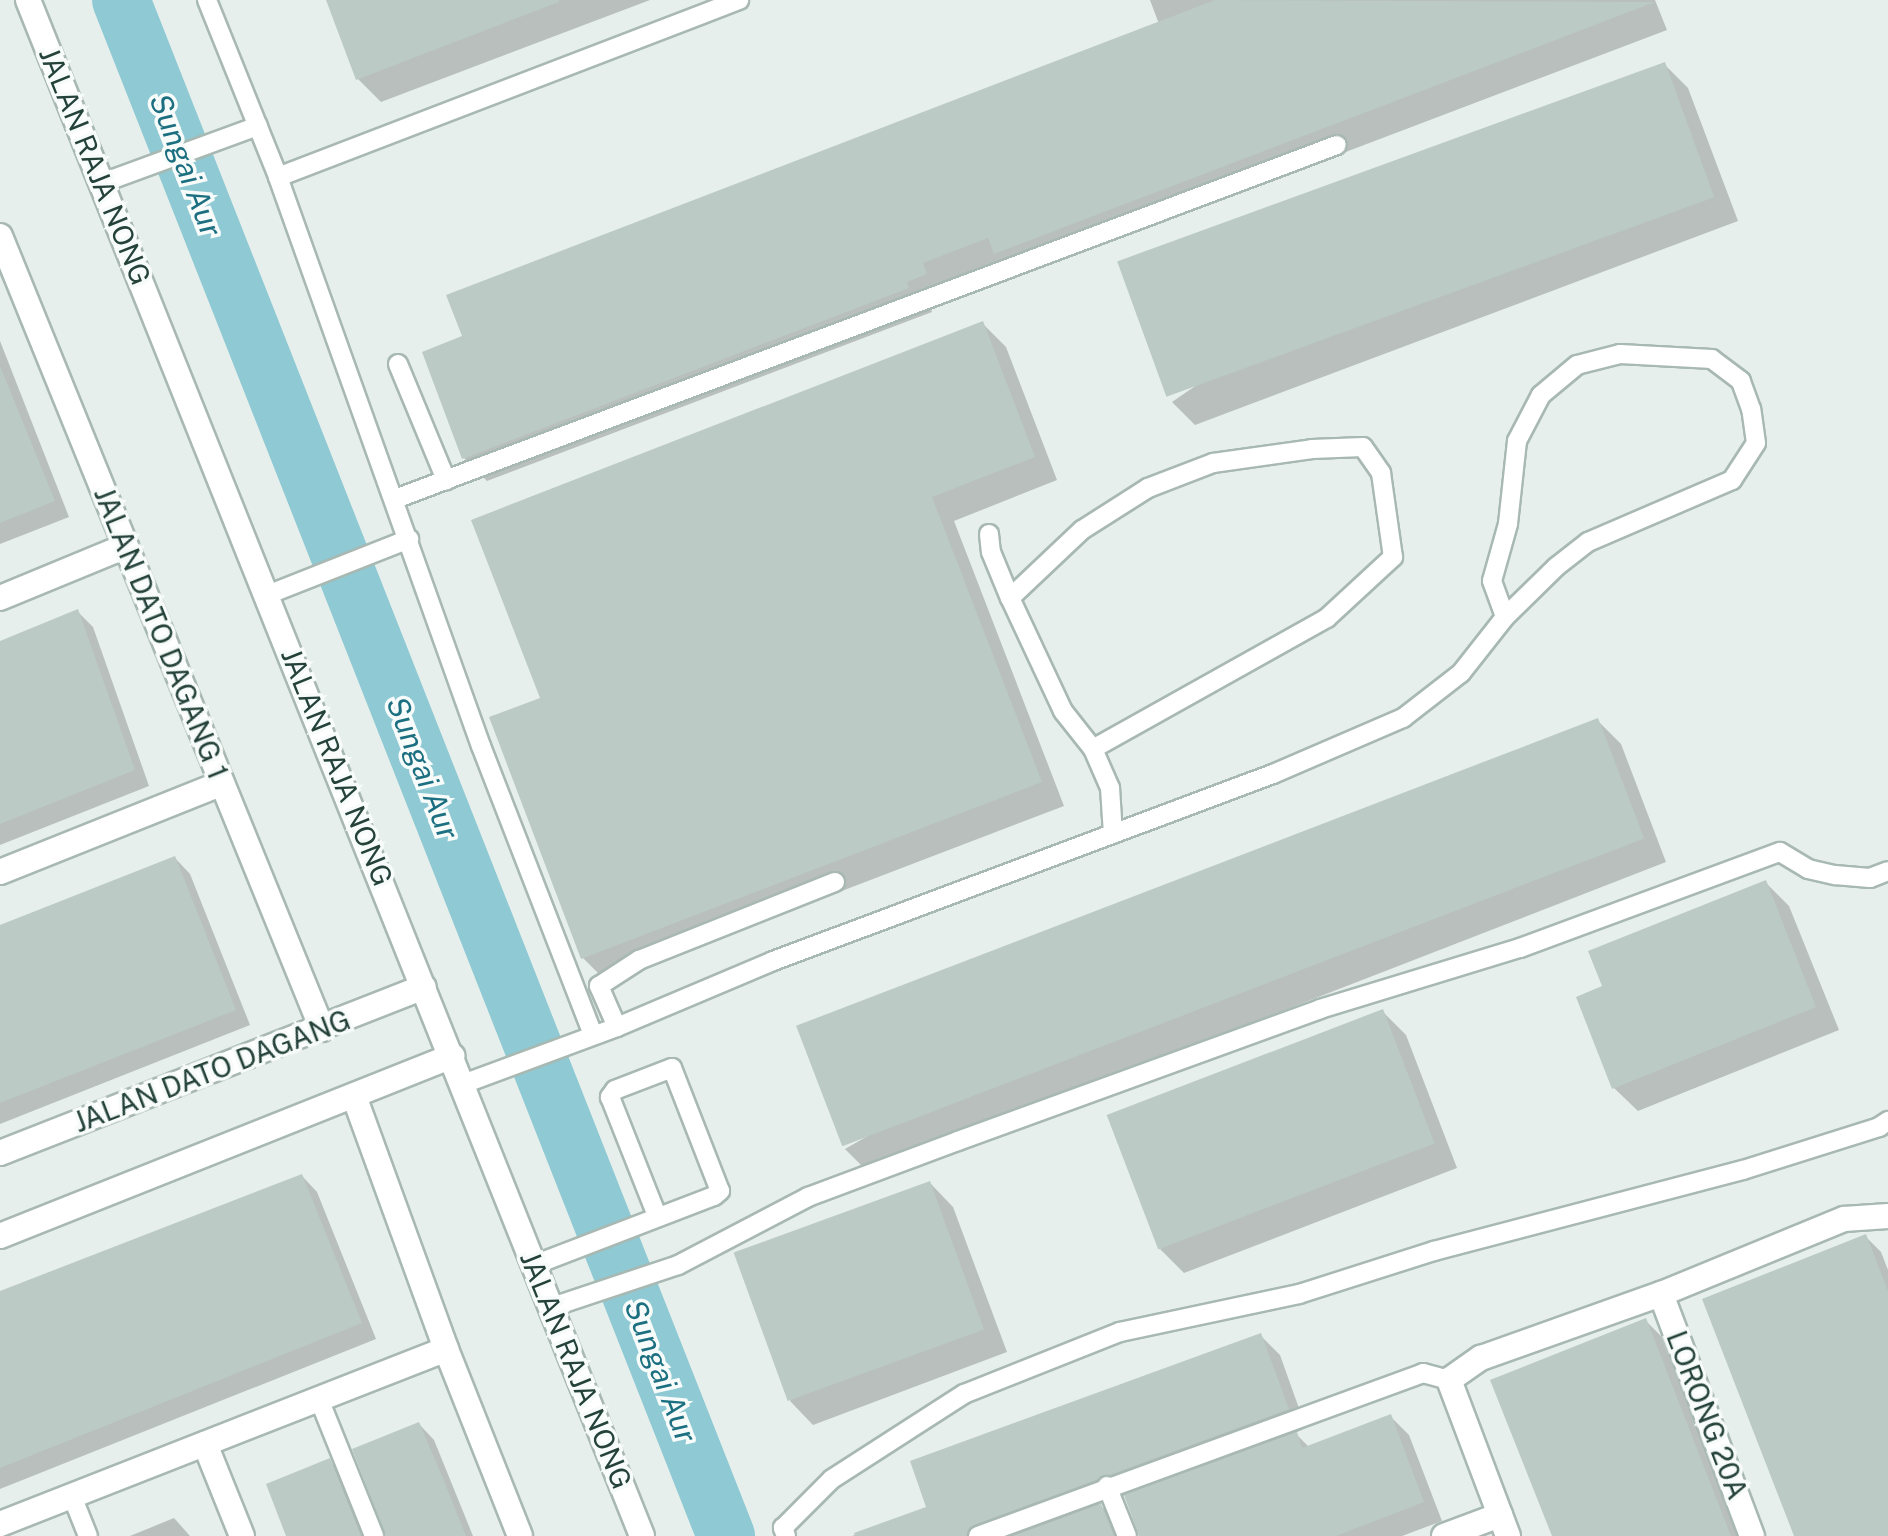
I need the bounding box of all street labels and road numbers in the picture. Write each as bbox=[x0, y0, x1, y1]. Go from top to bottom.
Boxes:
street label: JALAN RAJA NONG bbox=[32, 42, 158, 290]
street label: JALAN DATO DAGANG 1 bbox=[87, 482, 235, 784]
street label: JALAN RAJA NONG bbox=[274, 643, 400, 891]
street label: JALAN DATO DAGANG bbox=[69, 1003, 355, 1139]
street label: JALAN RAJA NONG bbox=[513, 1246, 639, 1494]
street label: LORONG 20A bbox=[1660, 1326, 1754, 1504]

